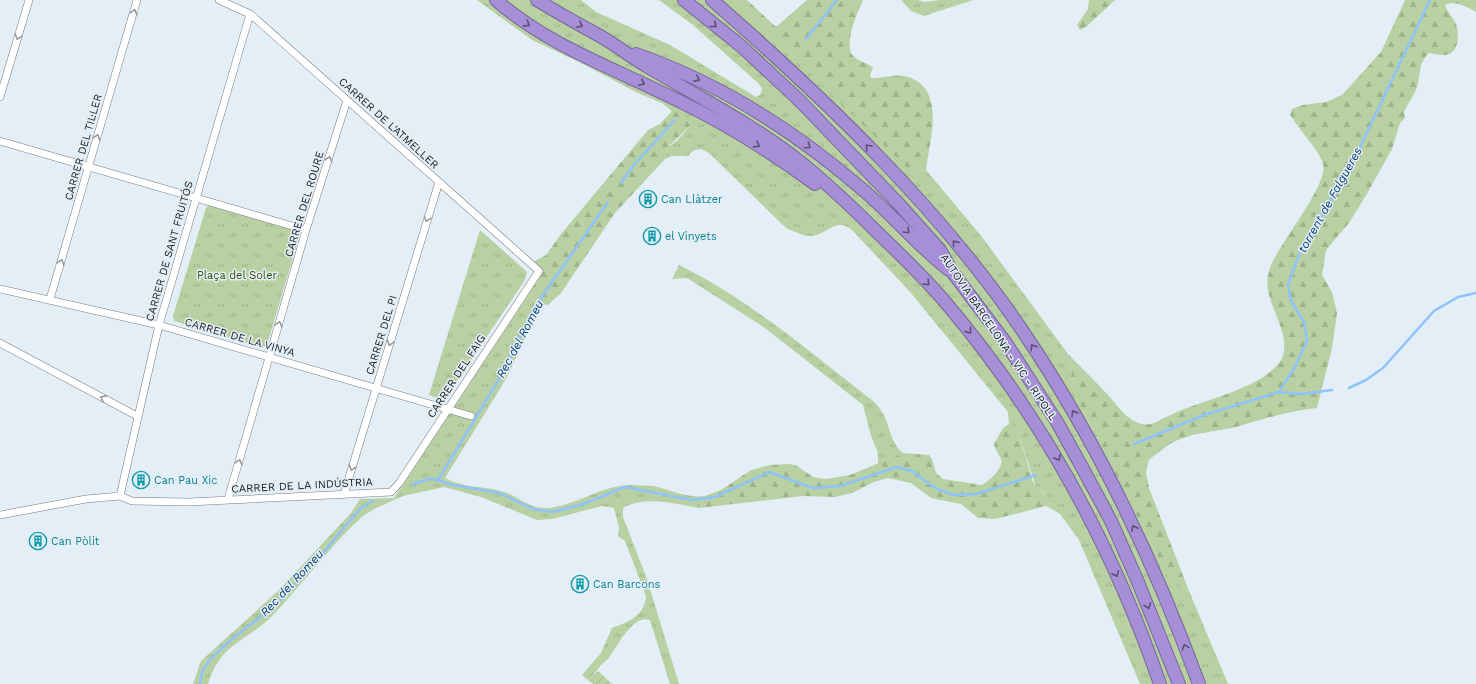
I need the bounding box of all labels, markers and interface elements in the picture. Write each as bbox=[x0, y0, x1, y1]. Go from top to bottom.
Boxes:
one-way arrow bbox=[129, 9, 138, 16]
one-way arrow bbox=[523, 19, 530, 27]
one-way arrow bbox=[710, 20, 717, 27]
one-way arrow bbox=[576, 21, 583, 28]
one-way arrow bbox=[14, 34, 23, 41]
one-way arrow bbox=[693, 74, 700, 82]
street label: CARRER DE L'ATMELLER bbox=[336, 75, 441, 172]
one-way arrow bbox=[638, 78, 646, 86]
street label: CARRER DEL TIL·LER bbox=[62, 92, 105, 202]
one-way arrow bbox=[92, 134, 101, 141]
one-way arrow bbox=[753, 140, 760, 147]
one-way arrow bbox=[804, 141, 811, 149]
one-way arrow bbox=[865, 144, 873, 152]
water label: torrent de Falgueres bbox=[1295, 145, 1365, 255]
street label: CARRER DEL ROURE bbox=[282, 150, 327, 259]
one-way arrow bbox=[324, 156, 333, 163]
street label: CARRER DE SANT FRUITÓS bbox=[142, 179, 196, 323]
building icon: Can Llàtzer bbox=[638, 189, 658, 209]
place label: Can Llàtzer bbox=[661, 193, 723, 206]
one-way arrow bbox=[423, 215, 432, 222]
building icon: el Vinyets bbox=[642, 226, 662, 246]
one-way arrow bbox=[902, 226, 910, 234]
place label: el Vinyets bbox=[665, 230, 717, 243]
one-way arrow bbox=[953, 241, 960, 248]
street label: AUTOVIA BARCELONA - VIC - RIPOLL bbox=[938, 251, 1060, 423]
one-way arrow bbox=[56, 259, 65, 266]
park label: Plaça del Soler bbox=[197, 269, 278, 282]
one-way arrow bbox=[923, 278, 930, 286]
street label: CARRER DEL PI bbox=[363, 294, 400, 376]
water label: Rec del Romeu bbox=[494, 298, 546, 380]
street label: CARRER DE LA VINYA bbox=[183, 315, 297, 359]
one-way arrow bbox=[274, 320, 283, 327]
one-way arrow bbox=[965, 327, 972, 334]
street label: CARRER DEL FAIG bbox=[425, 332, 488, 420]
one-way arrow bbox=[386, 340, 395, 347]
one-way arrow bbox=[1031, 344, 1038, 351]
one-way arrow bbox=[100, 395, 107, 403]
one-way arrow bbox=[1071, 410, 1078, 417]
one-way arrow bbox=[1053, 454, 1060, 462]
one-way arrow bbox=[234, 459, 243, 466]
one-way arrow bbox=[348, 464, 357, 471]
building icon: Can Pau Xic bbox=[131, 470, 151, 490]
place label: Can Pau Xic bbox=[154, 474, 217, 487]
street label: CARRER DE LA INDÚSTRIA bbox=[231, 474, 373, 496]
one-way arrow bbox=[1131, 525, 1139, 532]
building icon: Can Pòlit bbox=[28, 531, 48, 551]
place label: Can Pòlit bbox=[51, 535, 100, 548]
water label: Rec del Romeu bbox=[258, 547, 326, 619]
one-way arrow bbox=[1111, 570, 1119, 578]
building icon: Can Barcons bbox=[570, 574, 590, 594]
place label: Can Barcons bbox=[593, 578, 661, 591]
one-way arrow bbox=[1143, 601, 1151, 609]
one-way arrow bbox=[1182, 644, 1190, 651]

